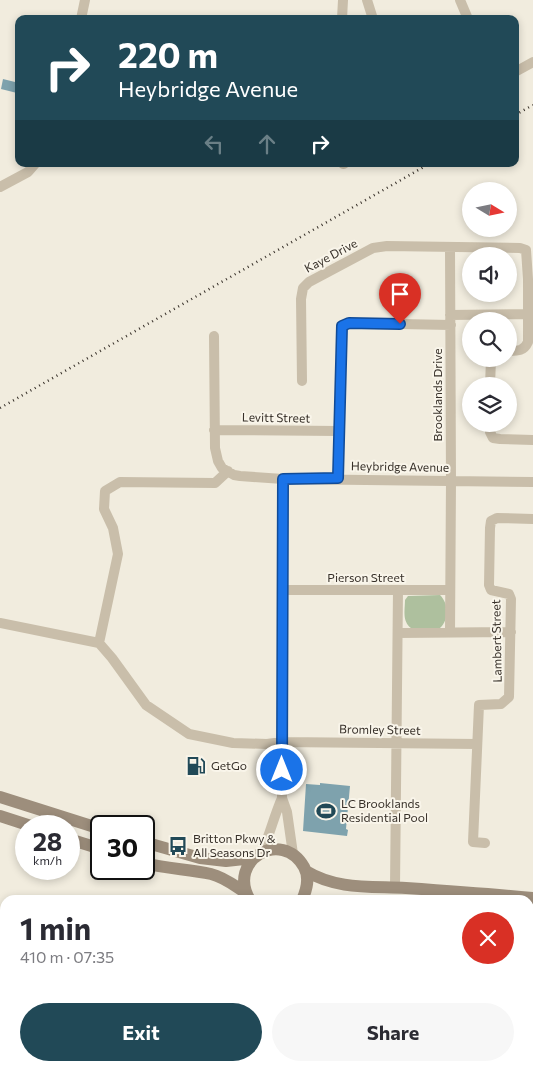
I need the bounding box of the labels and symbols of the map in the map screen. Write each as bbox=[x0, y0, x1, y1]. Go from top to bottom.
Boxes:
north arrow bbox=[462, 182, 518, 238]
street label: Kaye Drive bbox=[302, 235, 359, 275]
pin bbox=[379, 273, 421, 324]
street label: Brooklands Drive bbox=[430, 348, 444, 442]
street label: Levitt Street bbox=[242, 409, 310, 425]
street label: Heybridge Avenue bbox=[351, 458, 449, 474]
street label: Pierson Street bbox=[327, 570, 405, 584]
street label: Lambert Street bbox=[488, 599, 504, 683]
street label: Bromley Street bbox=[339, 721, 421, 737]
position arrow bbox=[255, 743, 307, 795]
fuel station icon: GetGo bbox=[185, 755, 207, 777]
place label: GetGo bbox=[211, 758, 247, 772]
place label: LC Brooklands Residential Pool bbox=[341, 796, 428, 824]
sports icon: LC Brooklands Residential Pool bbox=[315, 800, 337, 822]
speed limit sign: 30 bbox=[90, 815, 155, 880]
place label: Britton Pkwy & All Seasons Dr bbox=[193, 831, 276, 859]
bus stop icon: Britton Pkwy & All Seasons Dr bbox=[167, 835, 189, 857]

